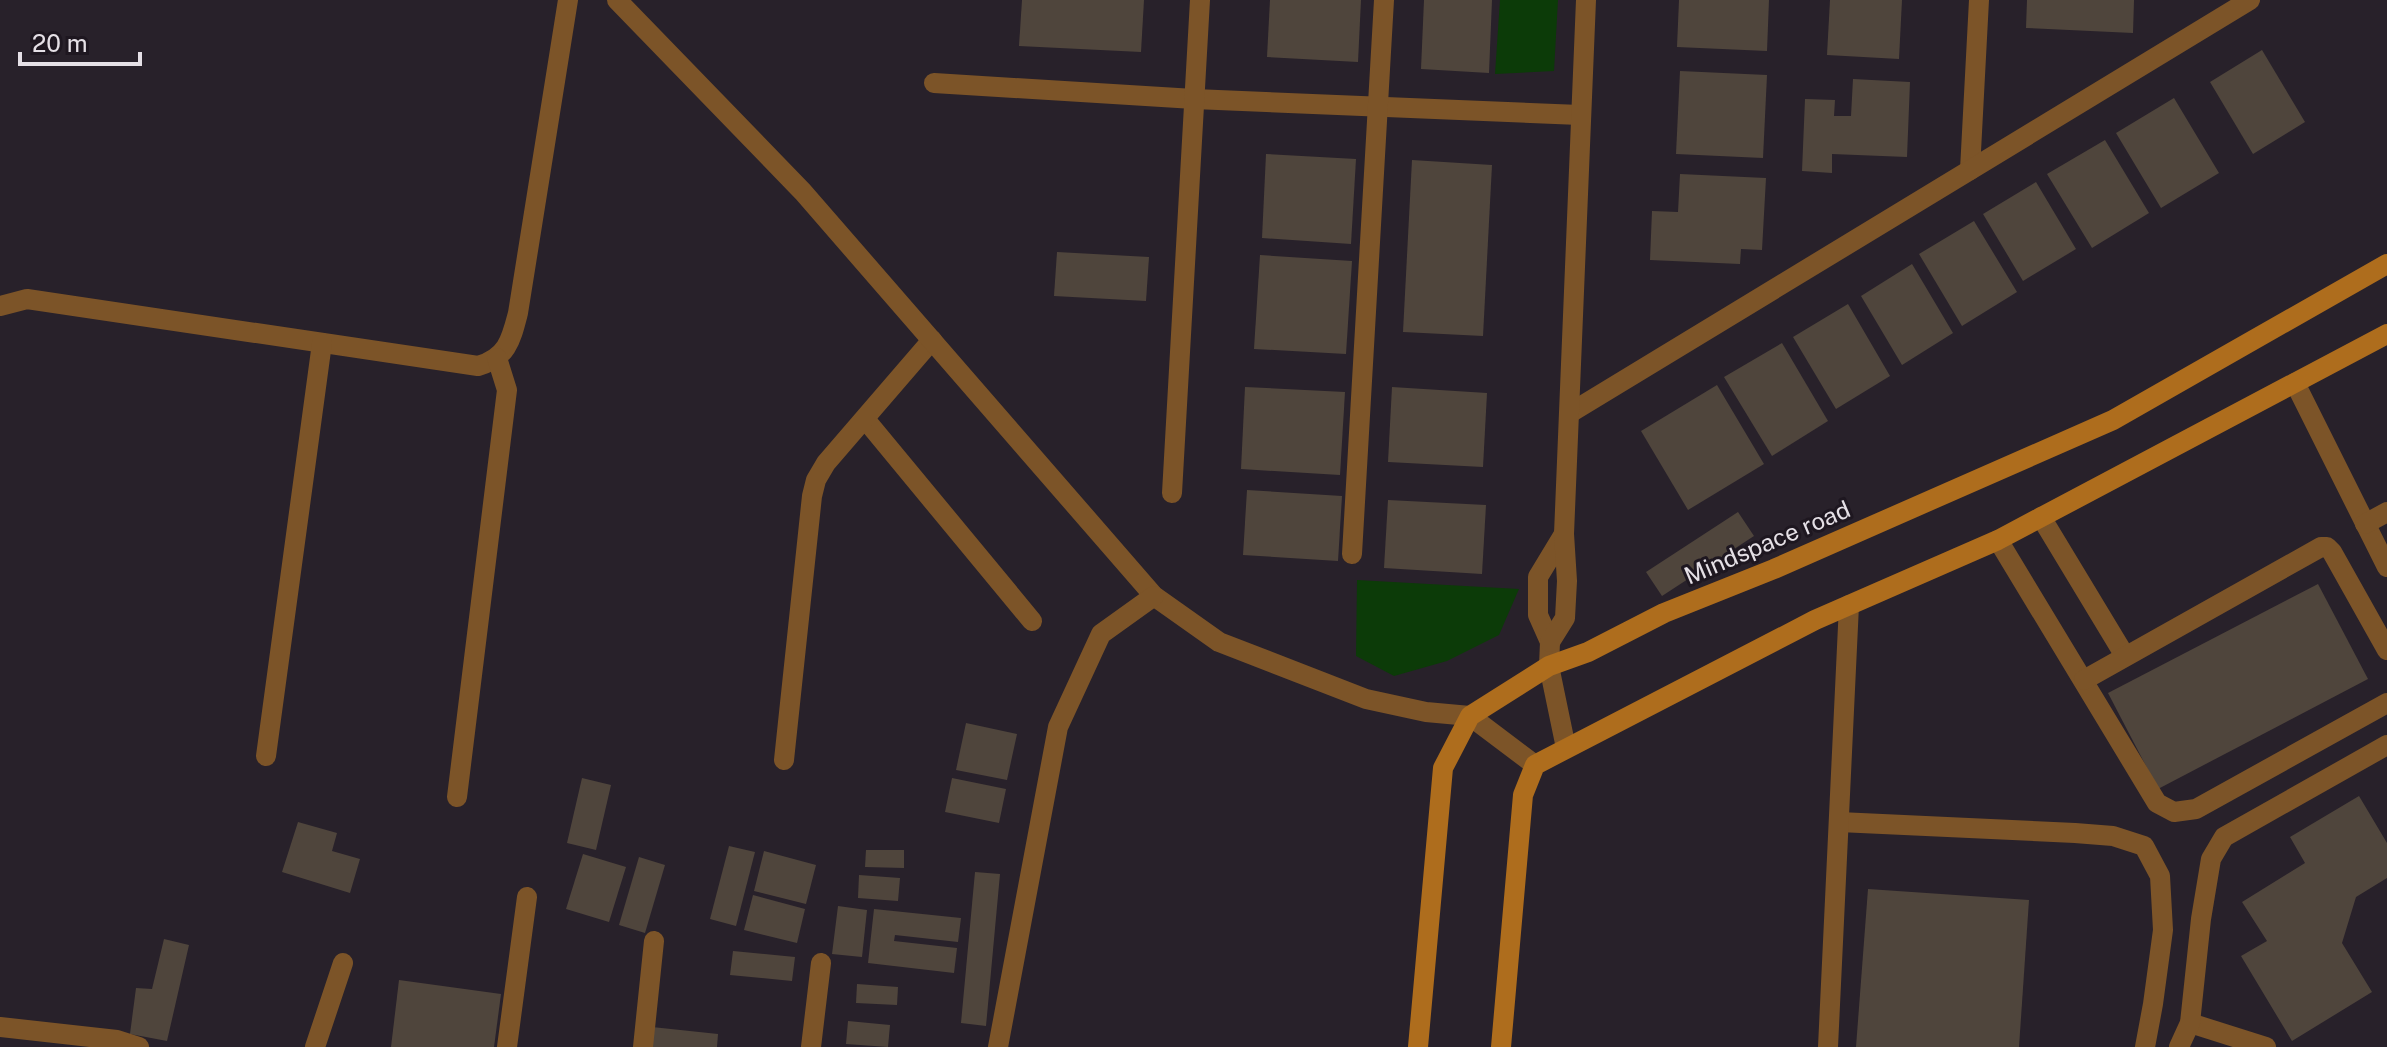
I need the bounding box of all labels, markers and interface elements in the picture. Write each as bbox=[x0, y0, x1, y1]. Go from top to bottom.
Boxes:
scale bar bbox=[20, 16, 140, 66]
text: 20 m bbox=[32, 29, 88, 57]
street label: Mindspace road bbox=[1680, 494, 1854, 590]

